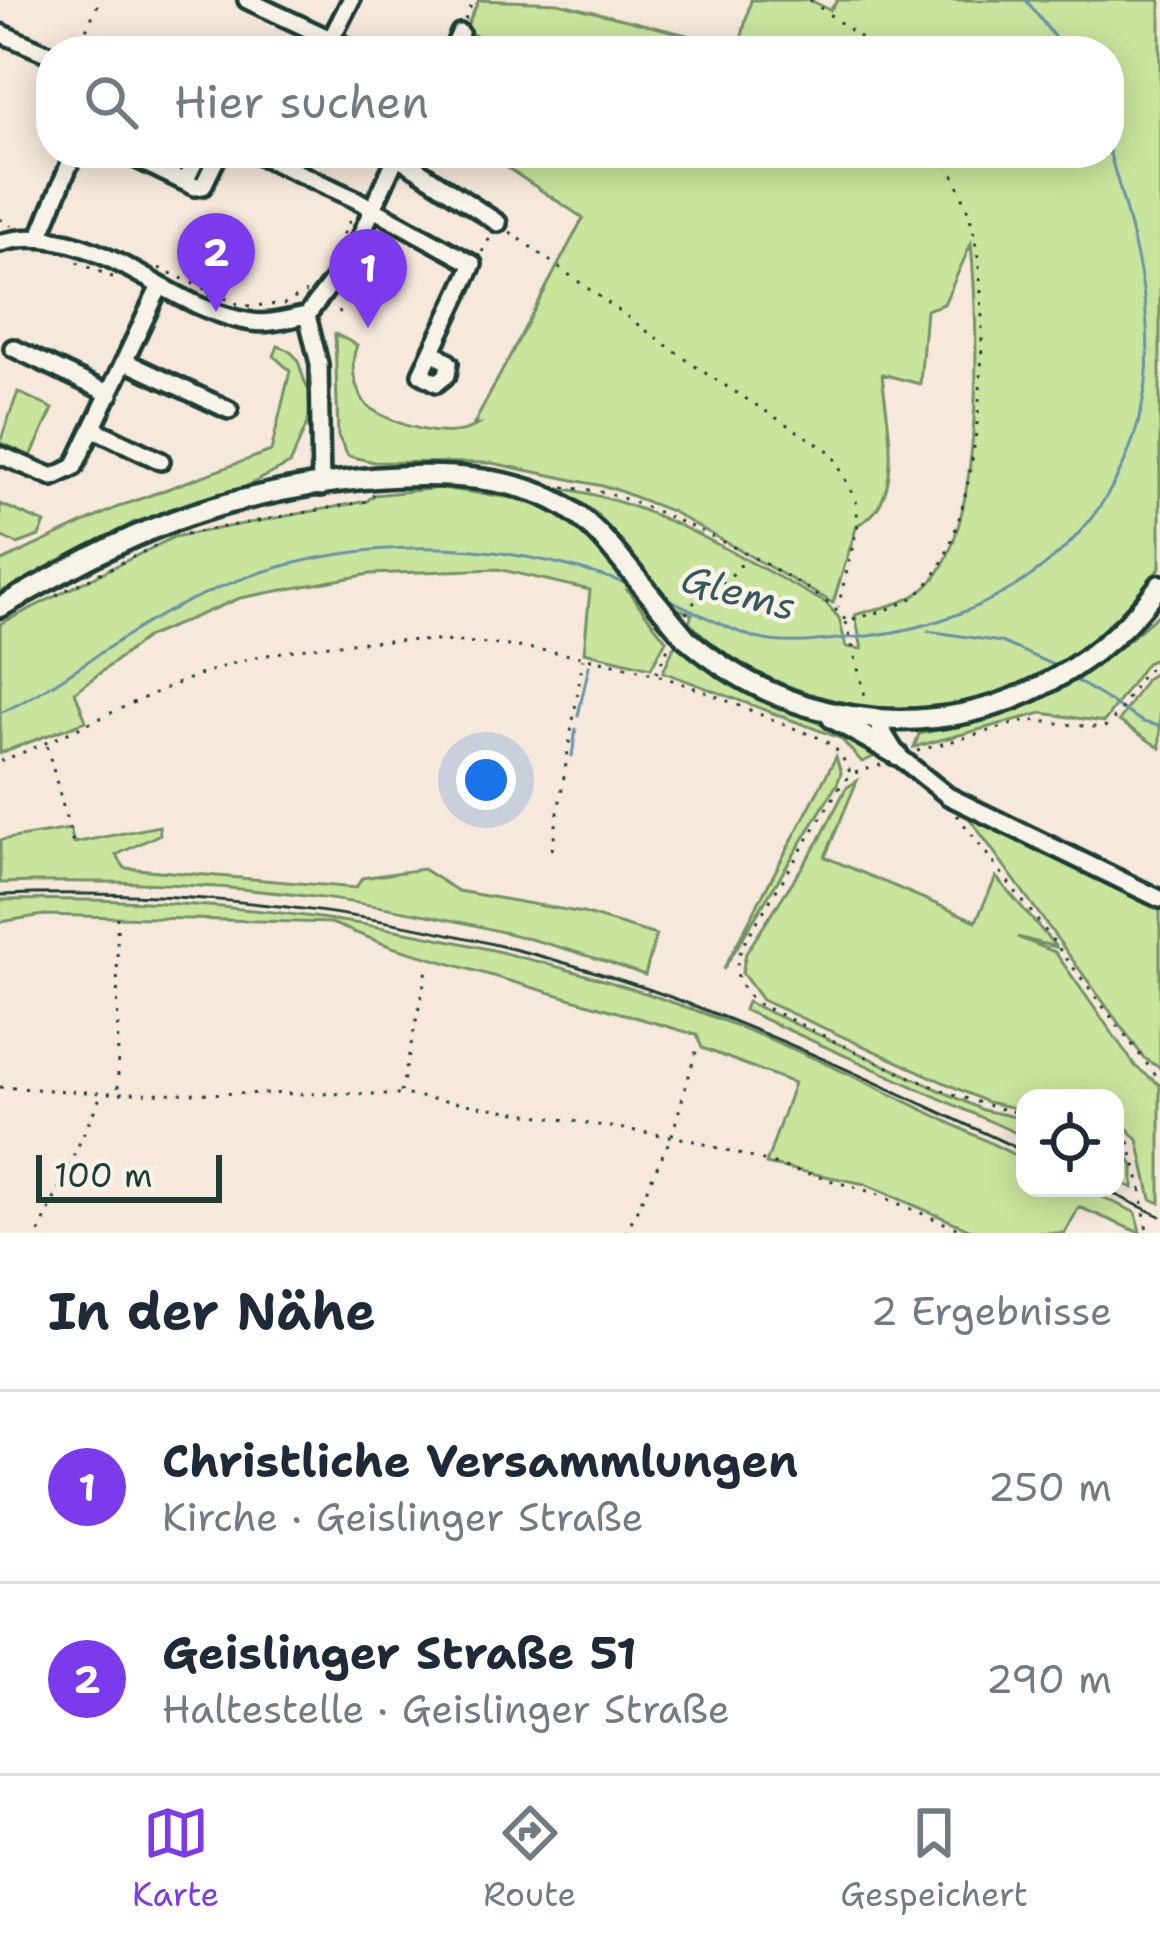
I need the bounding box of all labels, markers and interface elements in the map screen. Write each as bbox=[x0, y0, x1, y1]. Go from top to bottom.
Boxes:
search box bbox=[36, 36, 1124, 168]
icon: search bbox=[78, 69, 144, 135]
text: Hier suchen bbox=[174, 72, 429, 132]
pin: 2 bbox=[177, 213, 255, 312]
pin: 1 bbox=[329, 229, 407, 328]
water label: Glems bbox=[676, 552, 802, 632]
your location bbox=[456, 750, 516, 810]
map controls bbox=[1016, 1089, 1124, 1197]
button: locate bbox=[1016, 1089, 1124, 1197]
scale bar bbox=[36, 1149, 222, 1202]
text: 100 m bbox=[54, 1153, 153, 1198]
text: In der Nähe bbox=[48, 1277, 376, 1345]
text: 2 Ergebnisse bbox=[871, 1285, 1112, 1337]
text: Christliche Versammlungen bbox=[162, 1431, 798, 1491]
text: 1 bbox=[78, 1461, 96, 1513]
text: 250 m bbox=[988, 1461, 1112, 1513]
text: Kirche · Geislinger Straße bbox=[162, 1491, 644, 1543]
text: Geislinger Straße 51 bbox=[162, 1623, 637, 1683]
text: 2 bbox=[73, 1653, 101, 1705]
text: 290 m bbox=[986, 1653, 1112, 1705]
text: Haltestelle · Geislinger Straße bbox=[162, 1683, 730, 1735]
tab: Karte bbox=[132, 1800, 219, 1917]
tab: Route bbox=[483, 1800, 576, 1917]
tab: Gespeichert bbox=[840, 1800, 1028, 1917]

